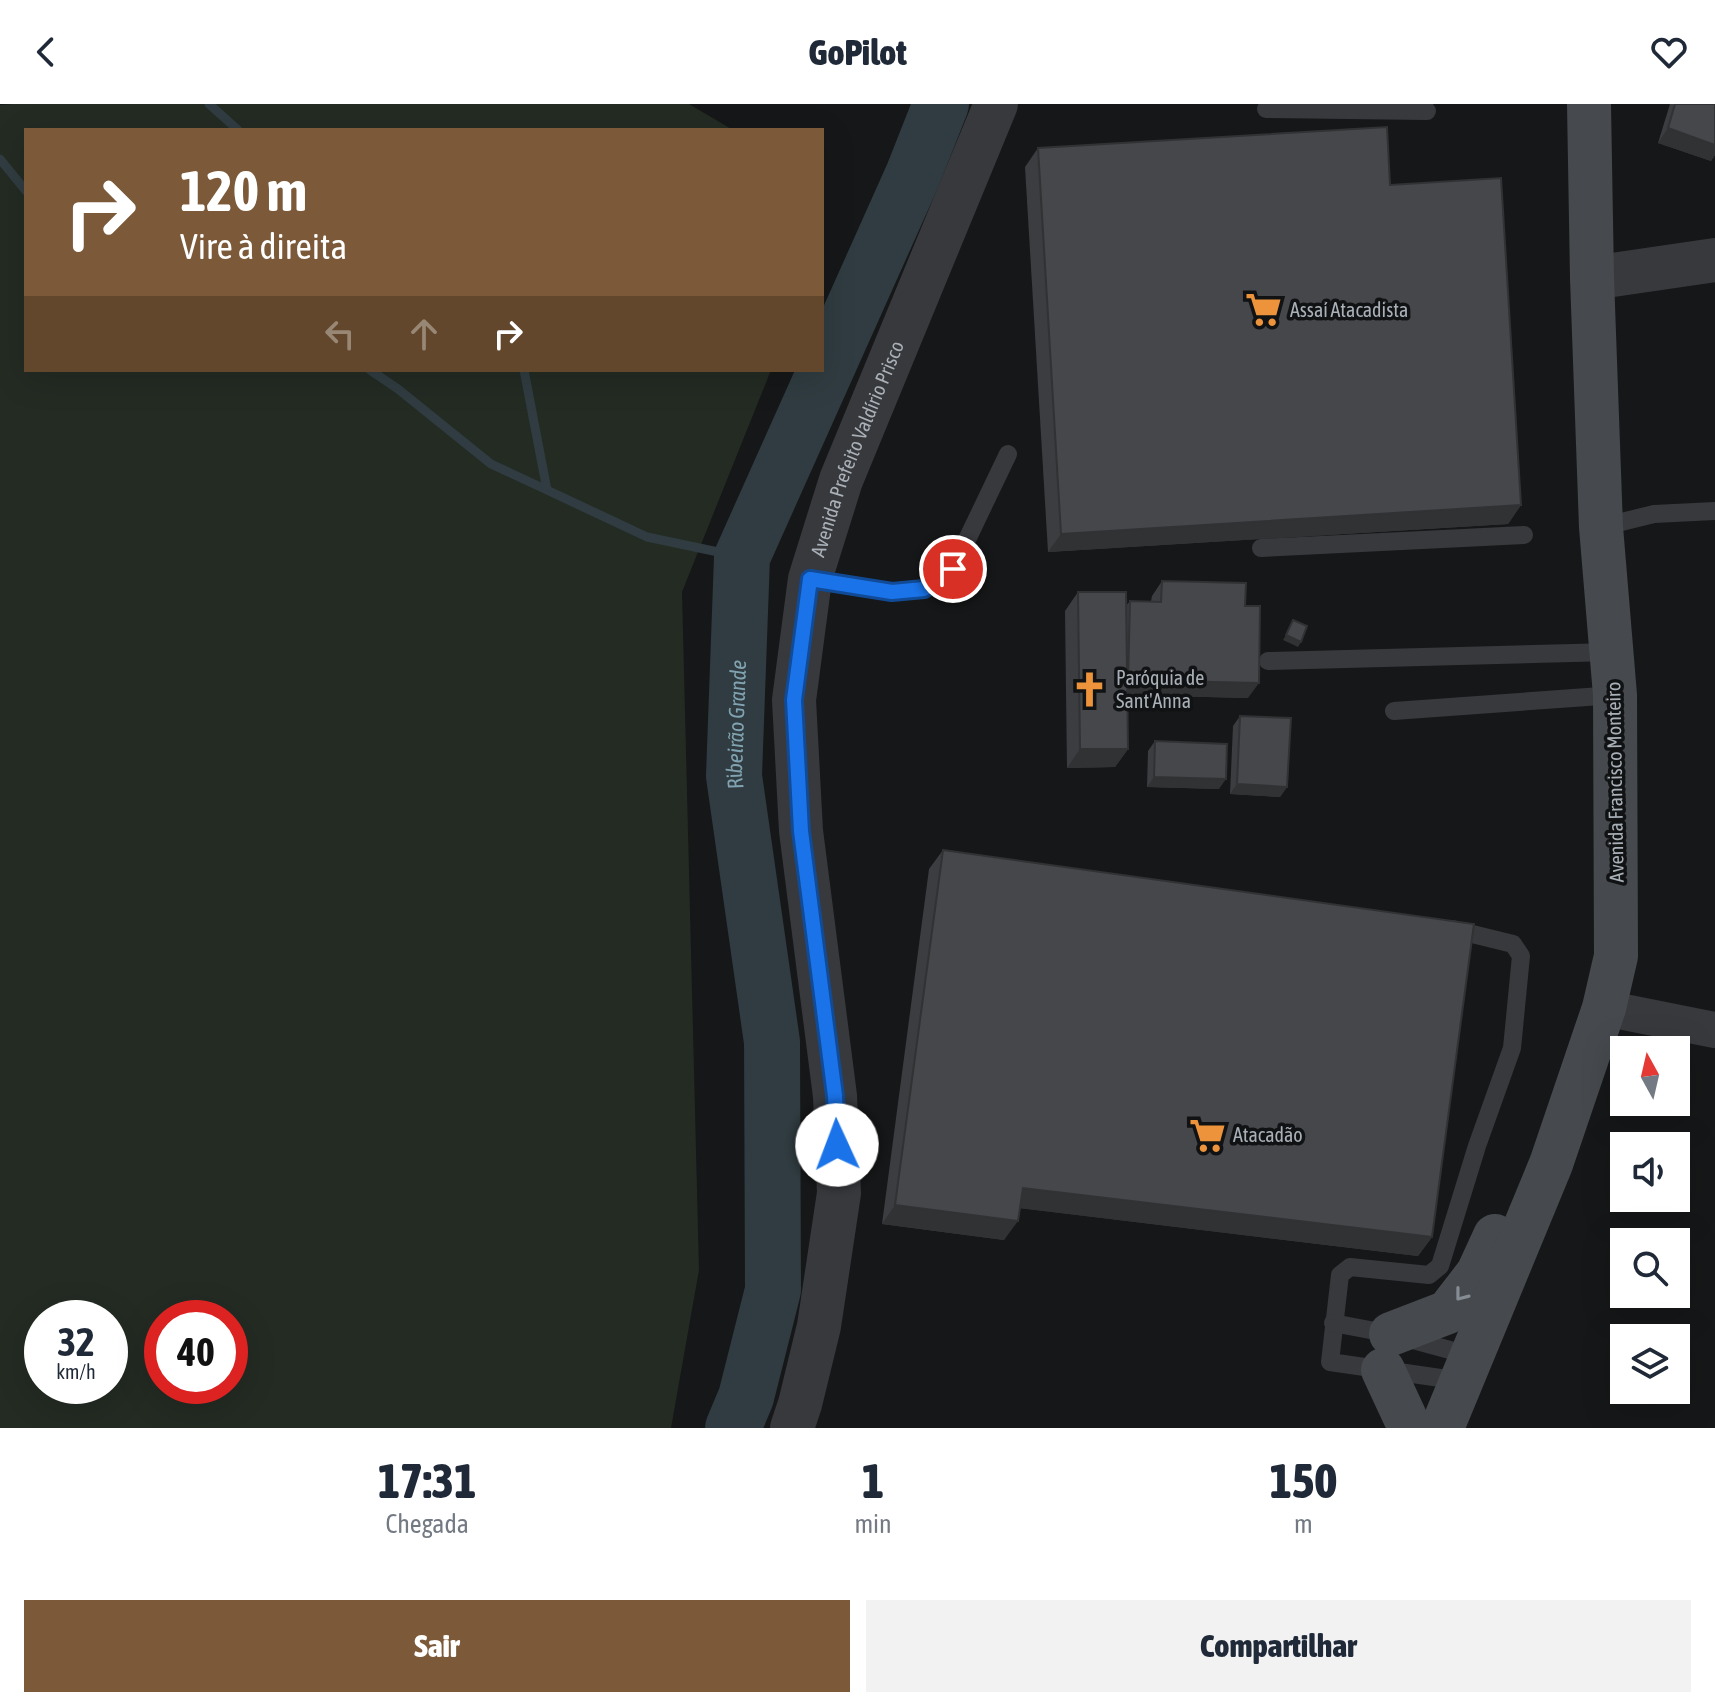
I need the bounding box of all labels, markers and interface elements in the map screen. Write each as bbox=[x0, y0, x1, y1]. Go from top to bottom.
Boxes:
icon: back bbox=[24, 30, 68, 74]
icon: heart bbox=[1647, 30, 1691, 74]
text: GoPilot bbox=[808, 31, 907, 73]
text: 120 m bbox=[180, 159, 307, 223]
icon: right bbox=[48, 160, 152, 264]
text: Vire à direita bbox=[180, 225, 347, 267]
supermarket icon: Assaí Atacadista bbox=[1245, 291, 1283, 329]
place label: Assaí Atacadista bbox=[1290, 298, 1408, 321]
icon: left bbox=[318, 312, 362, 356]
icon: ahead bbox=[402, 312, 446, 356]
icon: right bbox=[486, 312, 530, 356]
street label: Avenida Prefeito Valdírio Prisco bbox=[806, 337, 908, 560]
pin bbox=[919, 535, 987, 603]
icon: arrive bbox=[931, 547, 975, 591]
water label: Ribeirão Grande bbox=[721, 659, 751, 791]
place label: Paróquia de Sant'Anna bbox=[1116, 666, 1204, 712]
church icon: Paróquia de Sant'Anna bbox=[1071, 670, 1109, 708]
street label: Avenida Francisco Monteiro bbox=[1601, 682, 1628, 882]
north arrow bbox=[1610, 1036, 1690, 1116]
map controls bbox=[1610, 1036, 1690, 1404]
position arrow bbox=[795, 1103, 879, 1187]
supermarket icon: Atacadão bbox=[1188, 1116, 1226, 1154]
place label: Atacadão bbox=[1233, 1123, 1303, 1146]
button: sound bbox=[1610, 1132, 1690, 1212]
button: search bbox=[1610, 1228, 1690, 1308]
one-way arrow bbox=[1457, 1286, 1471, 1301]
speed limit sign: 40 bbox=[144, 1300, 248, 1404]
text: 32 bbox=[57, 1319, 95, 1364]
button: layers bbox=[1610, 1324, 1690, 1404]
text: km/h bbox=[56, 1360, 96, 1383]
text: 17:31 bbox=[378, 1453, 477, 1508]
text: 1 bbox=[862, 1453, 884, 1508]
text: 150 bbox=[1270, 1453, 1337, 1508]
text: Chegada bbox=[386, 1509, 469, 1539]
text: min bbox=[854, 1509, 892, 1539]
text: m bbox=[1294, 1509, 1313, 1539]
button: Sair bbox=[24, 1600, 850, 1692]
button: Compartilhar bbox=[866, 1600, 1691, 1692]

